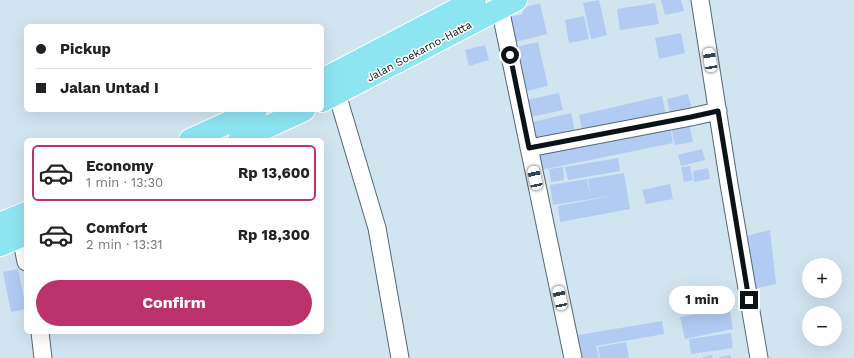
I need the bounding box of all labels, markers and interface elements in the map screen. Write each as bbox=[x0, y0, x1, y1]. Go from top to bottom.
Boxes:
street label: Jalan Soekarno-Hatta bbox=[365, 18, 474, 85]
text: Pickup bbox=[60, 40, 111, 58]
route start bbox=[501, 46, 519, 64]
car bbox=[702, 47, 718, 73]
text: Jalan Untad I bbox=[60, 79, 159, 97]
icon: car bbox=[38, 155, 74, 191]
text: Economy bbox=[86, 157, 153, 175]
text: Rp 13,600 bbox=[238, 164, 310, 182]
car bbox=[527, 165, 543, 191]
text: 1 min · 13:30 bbox=[86, 175, 163, 190]
icon: car bbox=[38, 217, 74, 253]
text: Comfort bbox=[86, 219, 147, 237]
text: Rp 18,300 bbox=[238, 226, 310, 244]
text: 2 min · 13:31 bbox=[86, 237, 163, 252]
map controls bbox=[802, 258, 842, 346]
button: + bbox=[802, 258, 842, 298]
button: Confirm bbox=[36, 280, 312, 326]
car bbox=[552, 285, 568, 311]
callout: 1 min bbox=[669, 286, 735, 314]
route end bbox=[740, 291, 758, 309]
text: 1 min bbox=[685, 292, 719, 307]
button: − bbox=[802, 306, 842, 346]

